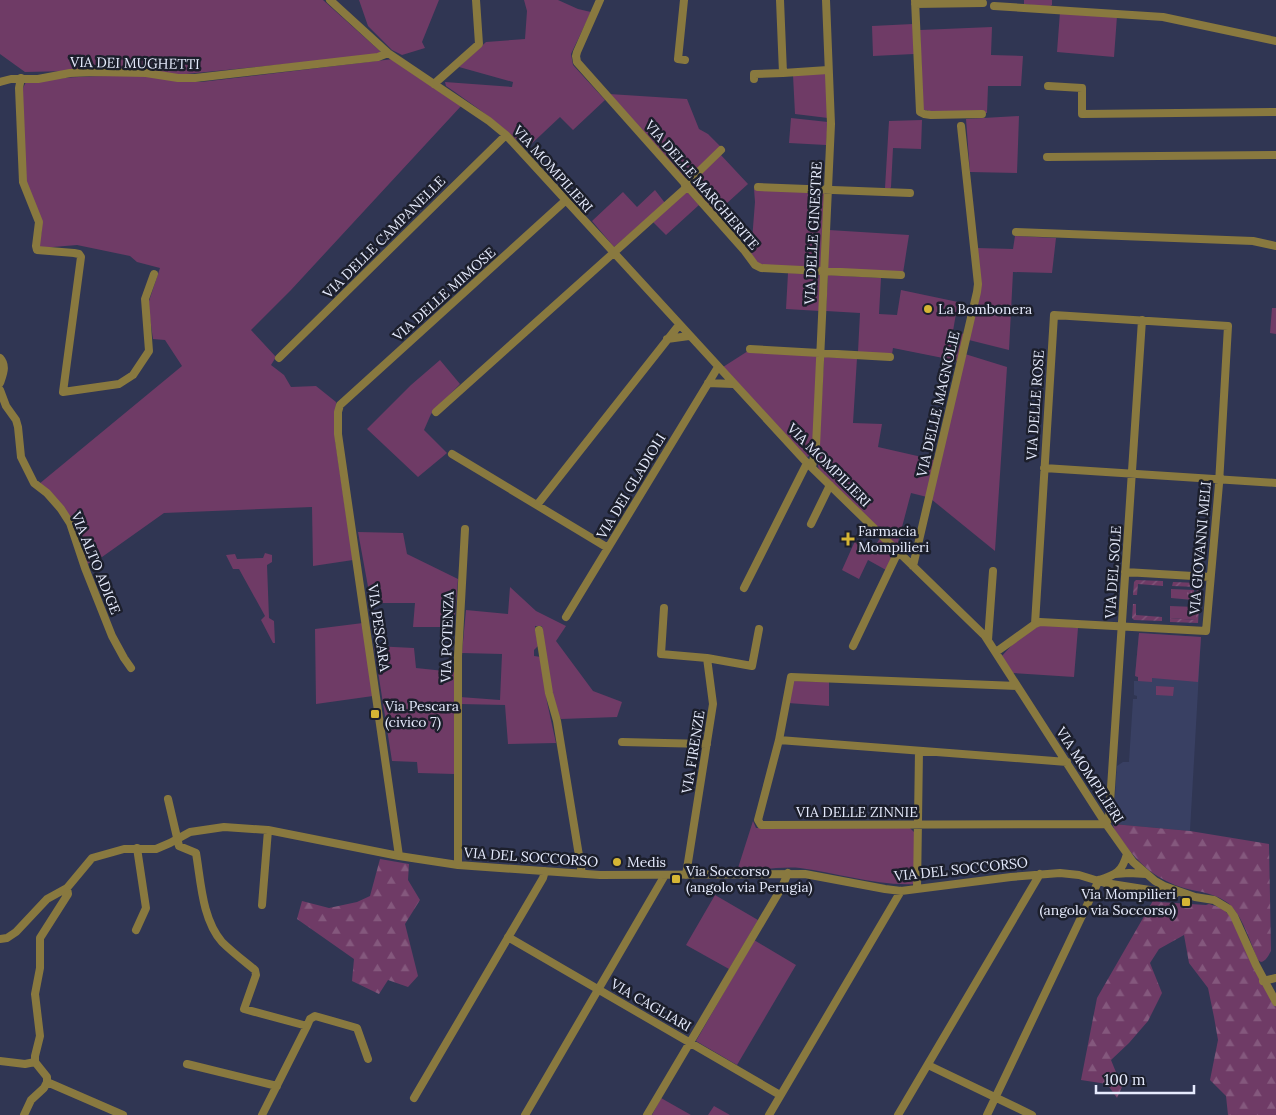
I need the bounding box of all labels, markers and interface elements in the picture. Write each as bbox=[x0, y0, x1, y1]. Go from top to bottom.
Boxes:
street label: VIA DEI MUGHETTI bbox=[69, 53, 200, 73]
street label: VIA DELLE MARGHERITE bbox=[640, 116, 763, 254]
street label: VIA MOMPILIERI bbox=[508, 121, 597, 216]
street label: VIA DELLE GINESTRE bbox=[800, 161, 826, 306]
street label: VIA DELLE CAMPANELLE bbox=[318, 172, 449, 303]
street label: VIA DELLE MIMOSE bbox=[388, 243, 499, 345]
place label: La Bombonera bbox=[938, 300, 1032, 318]
marker: La Bombonera bbox=[922, 303, 934, 315]
street label: VIA DELLE MAGNOLIE bbox=[912, 329, 964, 480]
street label: VIA DELLE ROSE bbox=[1022, 349, 1048, 462]
street label: VIA MOMPILIERI bbox=[783, 419, 875, 511]
street label: VIA DEI GLADIOLI bbox=[592, 430, 670, 543]
street label: VIA GIOVANNI MELI bbox=[1185, 481, 1215, 616]
street label: VIA ALTO ADIGE bbox=[67, 508, 125, 617]
place label: Farmacia Mompilieri bbox=[858, 522, 929, 556]
street label: VIA DEL SOLE bbox=[1101, 525, 1125, 620]
marker: Farmacia Mompilieri bbox=[842, 533, 854, 545]
street label: VIA PESCARA bbox=[364, 582, 394, 673]
street label: VIA POTENZA bbox=[436, 591, 458, 684]
place label: Via Pescara (civico 7) bbox=[384, 697, 459, 731]
marker: Via Pescara (civico 7) bbox=[369, 708, 381, 720]
street label: VIA FIRENZE bbox=[677, 709, 709, 796]
street label: VIA MOMPILIERI bbox=[1052, 723, 1128, 826]
street label: VIA DELLE ZINNIE bbox=[795, 803, 918, 821]
street label: VIA DEL SOCCORSO bbox=[462, 843, 599, 871]
place label: Medis bbox=[627, 853, 666, 871]
street label: VIA DEL SOCCORSO bbox=[892, 853, 1029, 885]
marker: Medis bbox=[611, 856, 623, 868]
place label: Via Soccorso (angolo via Perugia) bbox=[685, 862, 813, 896]
marker: Via Soccorso (angolo via Perugia) bbox=[670, 873, 682, 885]
place label: Via Mompilieri (angolo via Soccorso) bbox=[1040, 885, 1176, 919]
marker: Via Mompilieri (angolo via Soccorso) bbox=[1180, 896, 1192, 908]
street label: VIA CAGLIARI bbox=[607, 974, 695, 1035]
scale bar bbox=[1096, 1062, 1194, 1094]
text: 100 m bbox=[1104, 1070, 1145, 1089]

